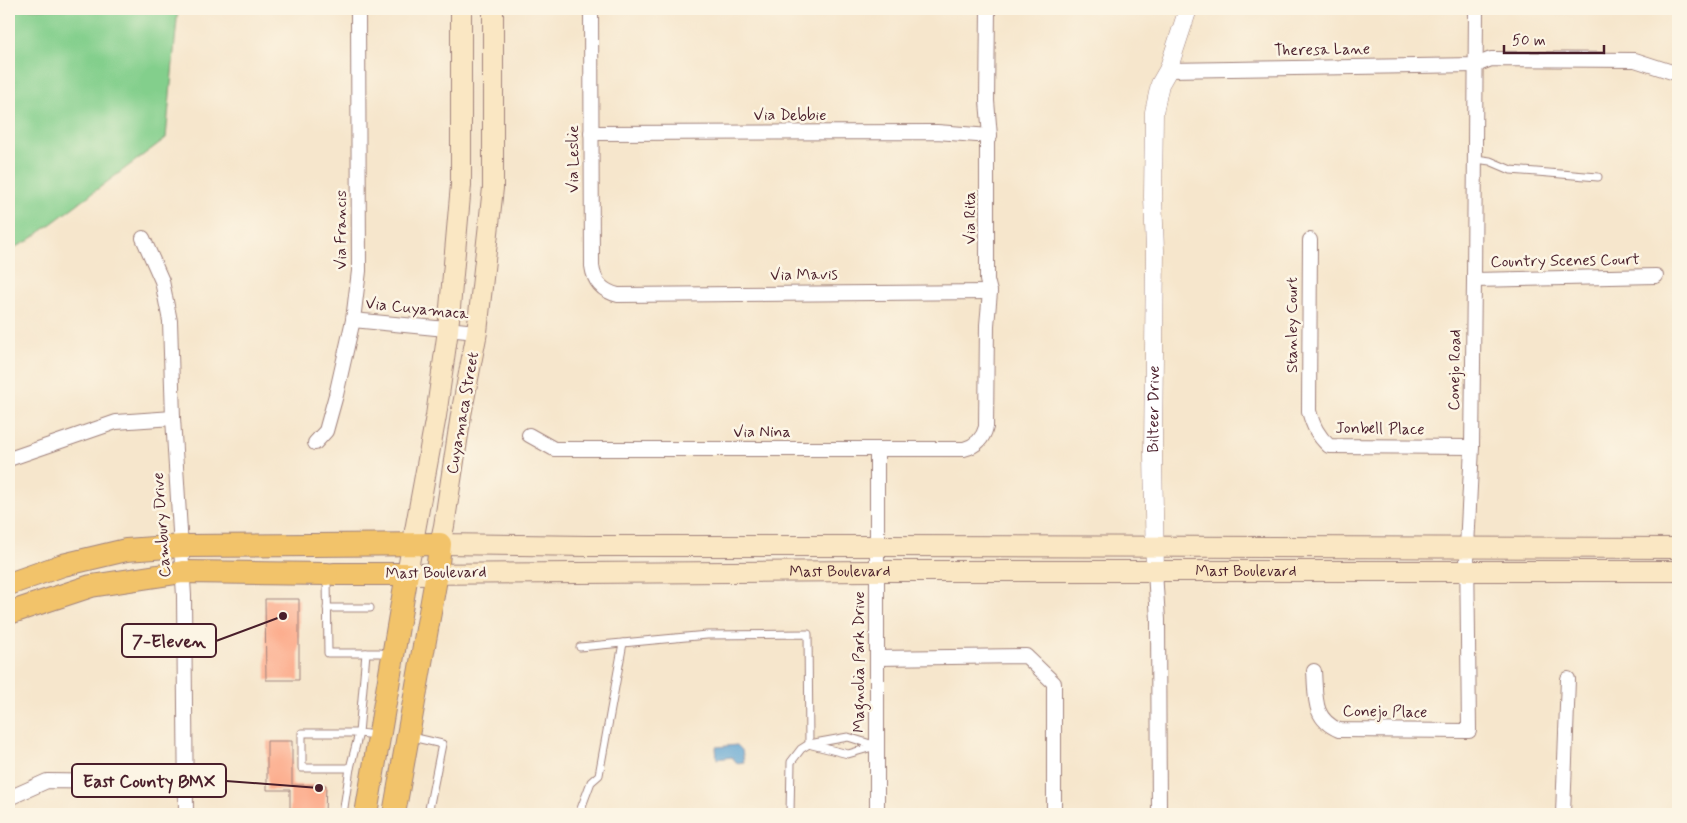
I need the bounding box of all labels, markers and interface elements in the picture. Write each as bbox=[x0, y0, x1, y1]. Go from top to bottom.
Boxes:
scale bar bbox=[1504, 22, 1604, 54]
text: 50 m bbox=[1512, 31, 1546, 51]
street label: Theresa Lane bbox=[1274, 39, 1370, 61]
street label: Via Debbie bbox=[754, 105, 826, 126]
street label: Via Leslie bbox=[563, 125, 584, 193]
street label: Via Francis bbox=[331, 190, 352, 270]
street label: Via Rita bbox=[960, 191, 981, 245]
street label: Country Scenes Court bbox=[1490, 249, 1640, 273]
street label: Via Mavis bbox=[770, 264, 838, 286]
street label: Stanley Court bbox=[1282, 277, 1303, 373]
street label: Via Cuyamaca bbox=[364, 293, 470, 325]
street label: Conejo Road bbox=[1444, 329, 1466, 411]
street label: Cuyamaca Street bbox=[442, 350, 484, 476]
street label: Bilteer Drive bbox=[1143, 365, 1164, 453]
street label: Jonbell Place bbox=[1335, 418, 1425, 440]
street label: Via Nina bbox=[733, 422, 791, 443]
street label: Cambury Drive bbox=[148, 472, 176, 578]
street label: Mast Boulevard bbox=[789, 560, 891, 582]
street label: Mast Boulevard bbox=[1195, 561, 1297, 582]
street label: Mast Boulevard bbox=[385, 562, 487, 584]
street label: Magnolia Park Drive bbox=[849, 591, 871, 733]
callout: 7-Eleven bbox=[122, 624, 216, 657]
text: 7-Eleven bbox=[132, 630, 207, 654]
street label: Conejo Place bbox=[1343, 701, 1427, 723]
callout: East County BMX bbox=[72, 764, 226, 797]
text: East County BMX bbox=[83, 770, 216, 794]

